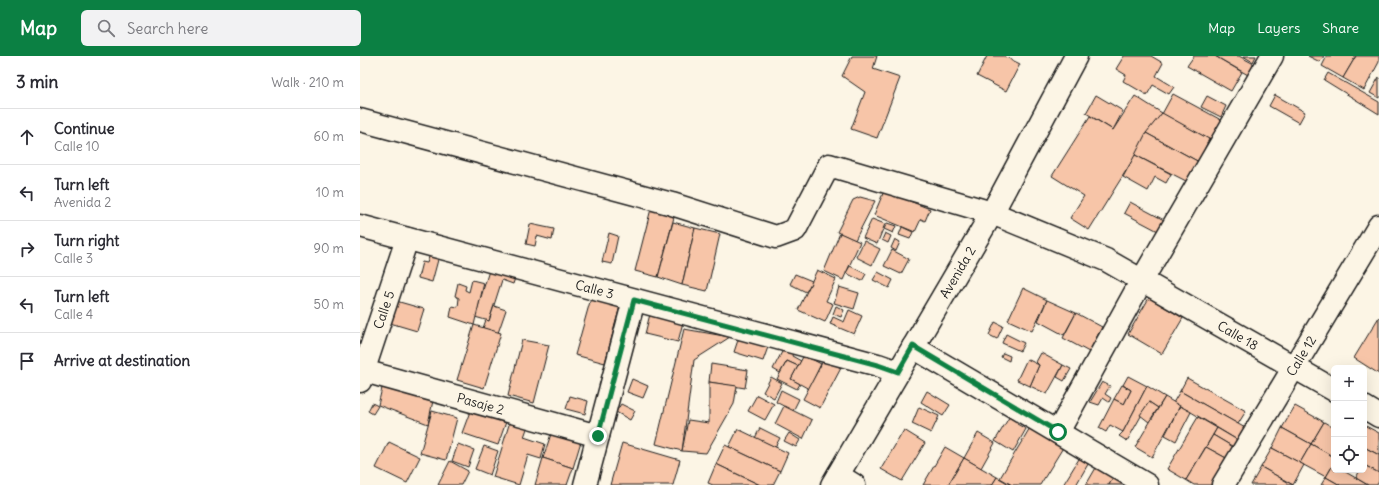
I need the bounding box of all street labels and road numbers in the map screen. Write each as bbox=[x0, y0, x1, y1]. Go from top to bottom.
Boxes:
street label: Avenida 2 bbox=[936, 243, 980, 301]
street label: Calle 3 bbox=[573, 276, 616, 303]
street label: Calle 5 bbox=[370, 289, 398, 331]
street label: Calle 18 bbox=[1214, 317, 1261, 354]
street label: Calle 12 bbox=[1283, 333, 1320, 379]
street label: Pasaje 2 bbox=[455, 389, 506, 419]

